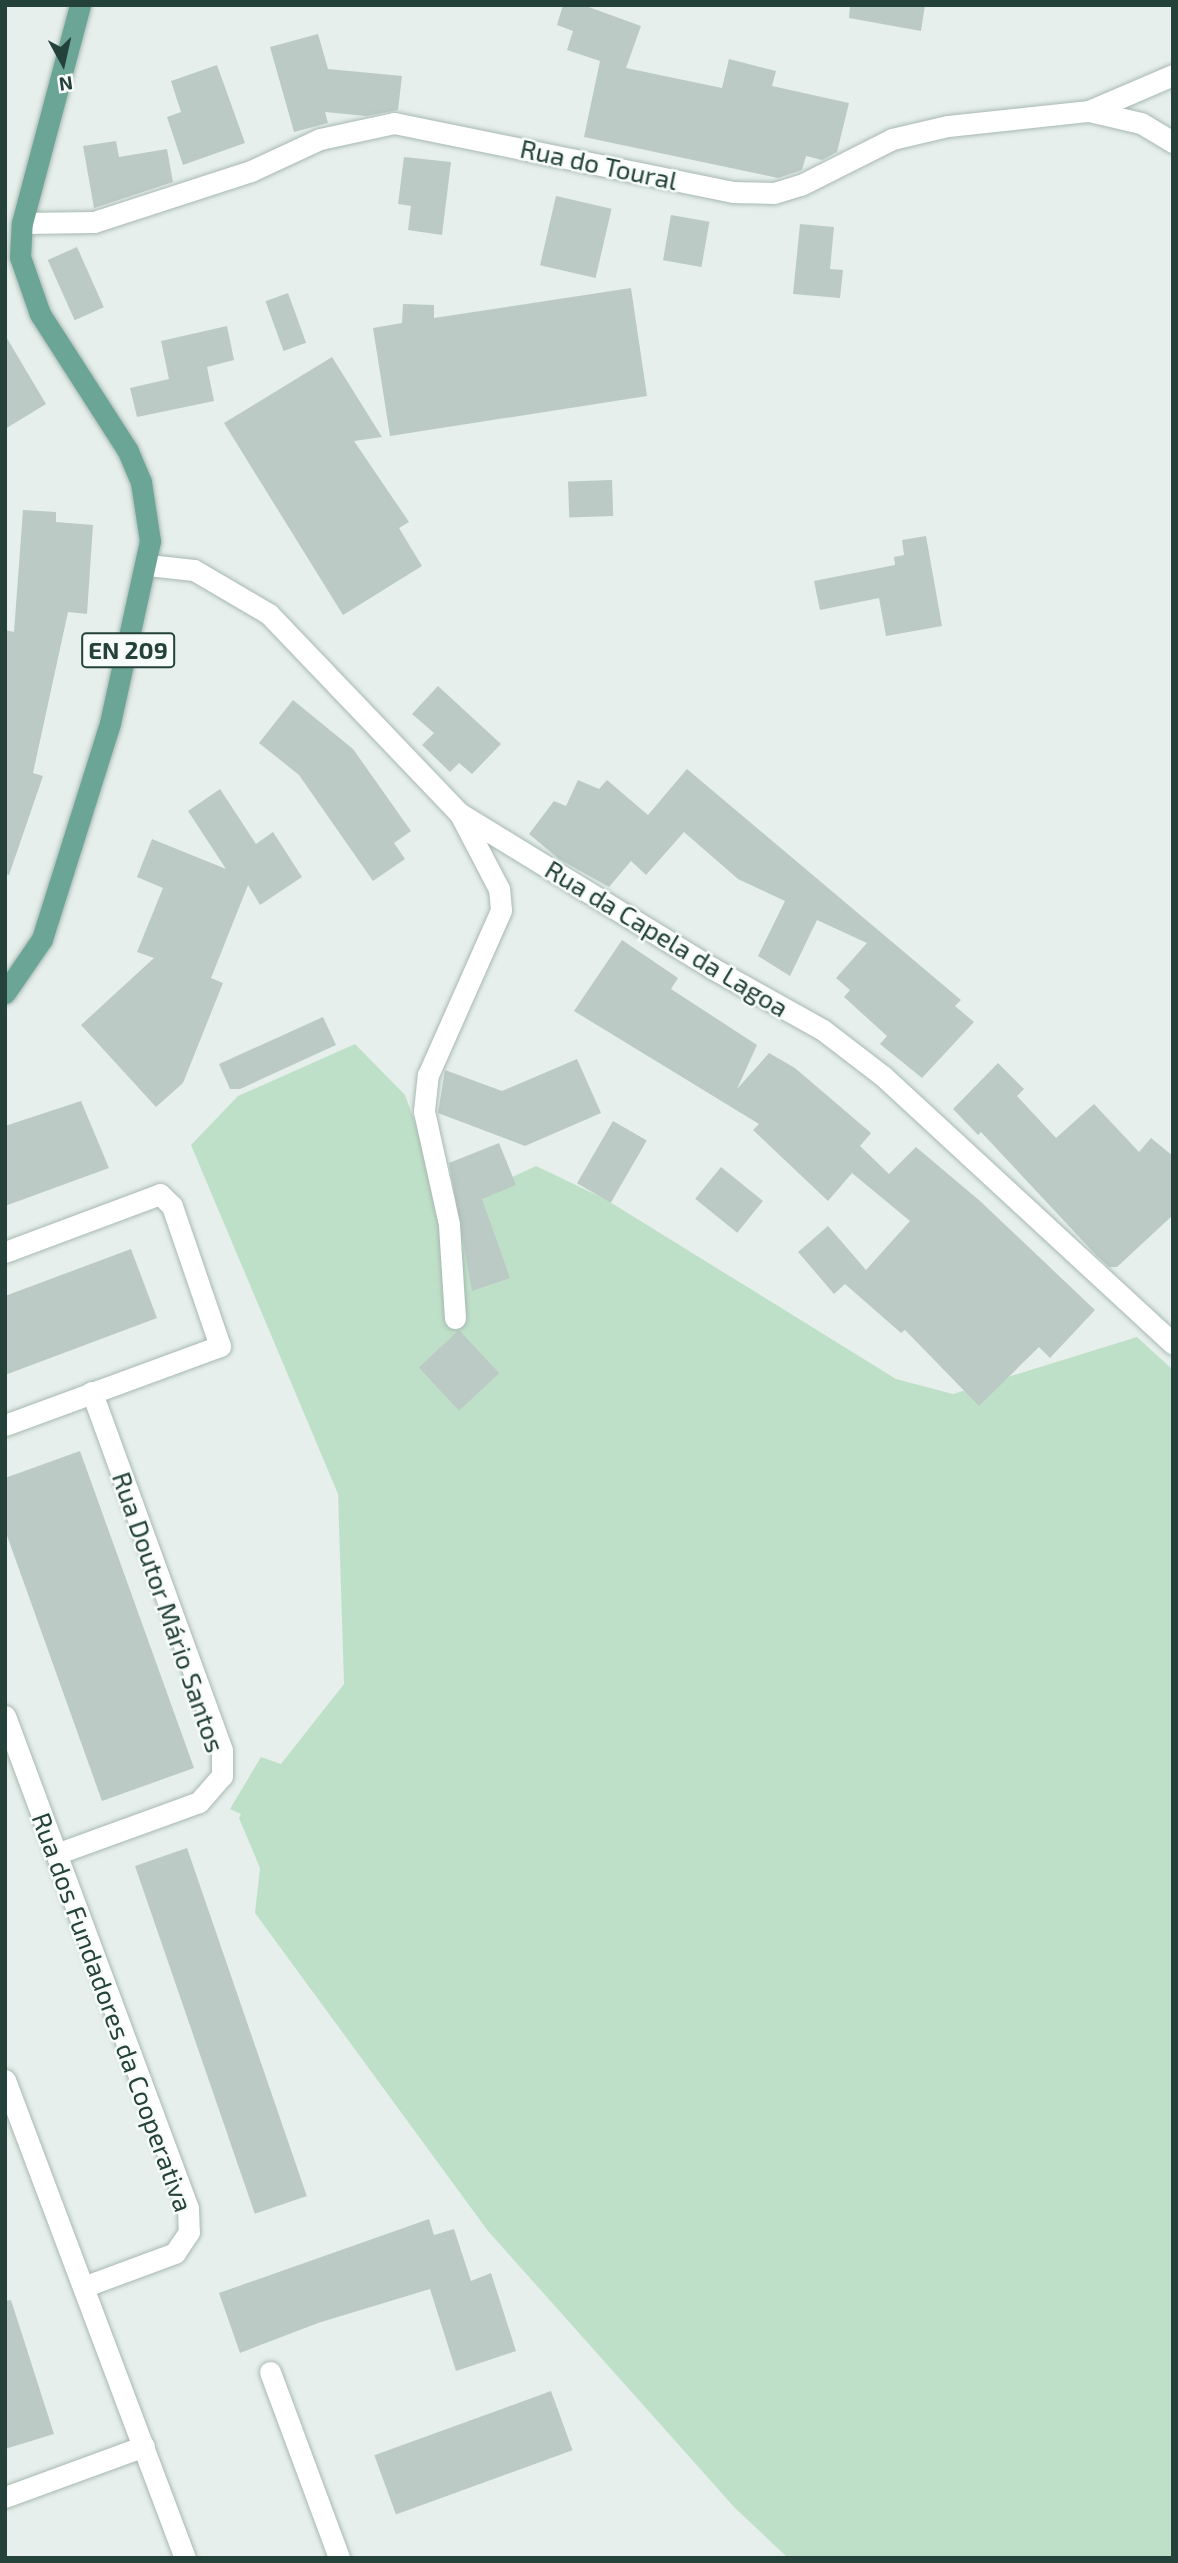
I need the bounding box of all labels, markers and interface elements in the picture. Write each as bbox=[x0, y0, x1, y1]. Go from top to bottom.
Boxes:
north arrow bbox=[28, 28, 98, 98]
text: N bbox=[58, 72, 74, 97]
street label: Rua do Toural bbox=[517, 132, 681, 196]
road number: EN 209 bbox=[81, 630, 175, 670]
street label: Rua da Capela da Lagoa bbox=[540, 853, 794, 1023]
street label: Rua Doutor Mário Santos bbox=[106, 1467, 232, 1757]
street label: Rua dos Fundadores da Cooperativa bbox=[26, 1808, 200, 2216]

